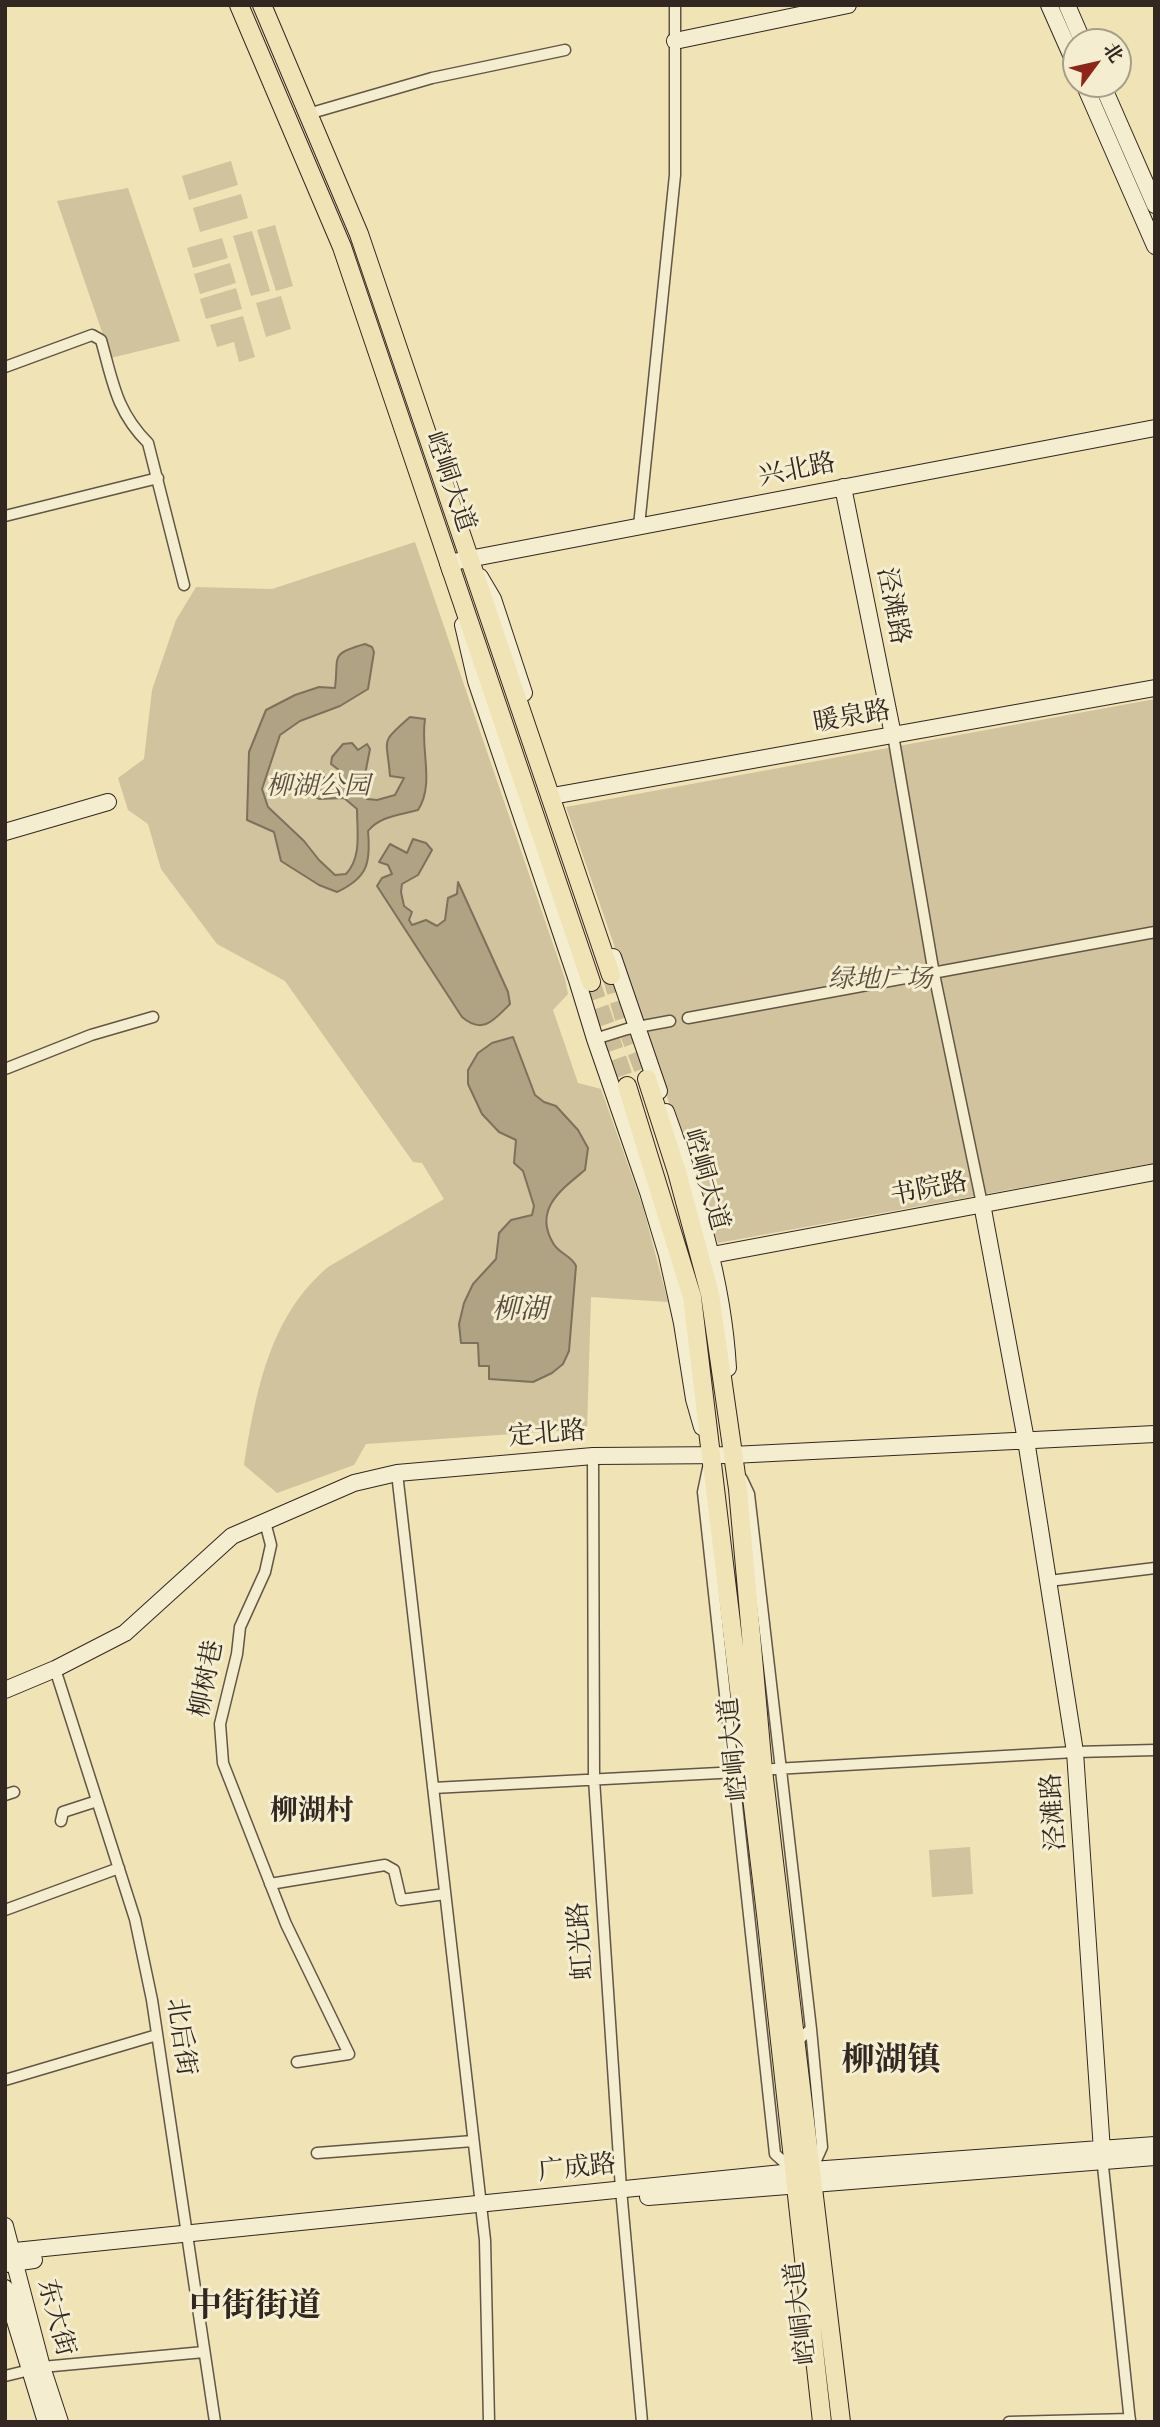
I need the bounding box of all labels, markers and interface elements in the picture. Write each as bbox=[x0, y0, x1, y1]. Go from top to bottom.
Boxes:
north arrow bbox=[1062, 28, 1132, 98]
text: 北 bbox=[1097, 38, 1129, 68]
street label: 崆峒大道 bbox=[417, 428, 481, 536]
street label: 兴北路 bbox=[756, 448, 838, 494]
street label: 泾滩路 bbox=[869, 565, 915, 647]
street label: 暖泉路 bbox=[811, 696, 893, 740]
park label: 柳湖公园 bbox=[266, 772, 370, 804]
park label: 绿地广场 bbox=[828, 965, 932, 997]
street label: 崆峒大道 bbox=[676, 1126, 734, 1234]
street label: 书院路 bbox=[888, 1167, 970, 1213]
water label: 柳湖 bbox=[492, 1294, 548, 1328]
street label: 定北路 bbox=[507, 1416, 587, 1454]
street label: 柳树巷 bbox=[185, 1638, 231, 1720]
street label: 崆峒大道 bbox=[714, 1696, 756, 1802]
street label: 泾滩路 bbox=[1037, 1772, 1073, 1852]
district label: 柳湖村 bbox=[270, 1795, 354, 1829]
street label: 虹光路 bbox=[564, 1901, 600, 1981]
street label: 北后街 bbox=[159, 1996, 201, 2078]
district label: 柳湖镇 bbox=[842, 2042, 940, 2082]
street label: 广成路 bbox=[537, 2149, 617, 2189]
street label: 崆峒大道 bbox=[780, 2259, 824, 2367]
street label: 东大街 bbox=[30, 2276, 80, 2360]
district label: 中街街道 bbox=[189, 2288, 321, 2328]

